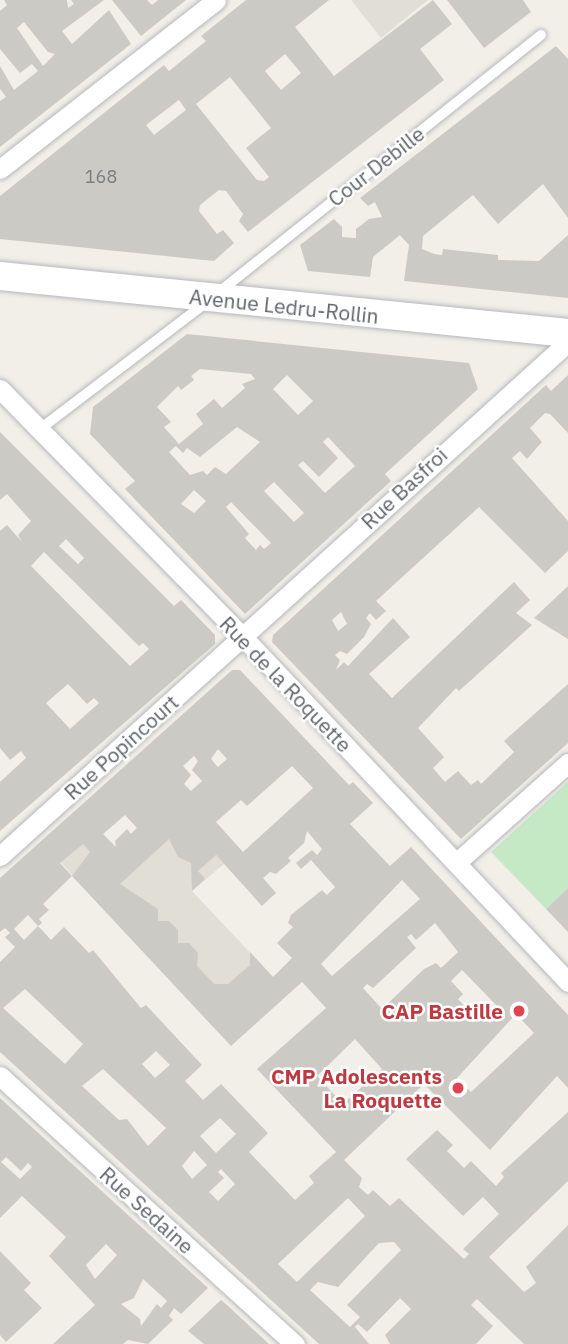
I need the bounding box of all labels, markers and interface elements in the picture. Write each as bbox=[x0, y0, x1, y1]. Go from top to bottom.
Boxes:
street label: Cour Debille bbox=[323, 121, 429, 211]
house number: 168 bbox=[85, 166, 117, 188]
street label: Avenue Ledru-Rollin bbox=[188, 284, 380, 328]
street label: Rue Basfroi bbox=[356, 442, 452, 534]
street label: Rue de la Roquette bbox=[215, 611, 357, 757]
street label: Rue Popincourt bbox=[59, 689, 183, 805]
place label: CAP Bastille bbox=[382, 998, 503, 1024]
marker: CAP Bastille bbox=[509, 1001, 529, 1021]
place label: CMP Adolescents La Roquette bbox=[271, 1063, 442, 1113]
marker: CMP Adolescents La Roquette bbox=[448, 1078, 468, 1098]
street label: Rue Sedaine bbox=[95, 1161, 199, 1259]

